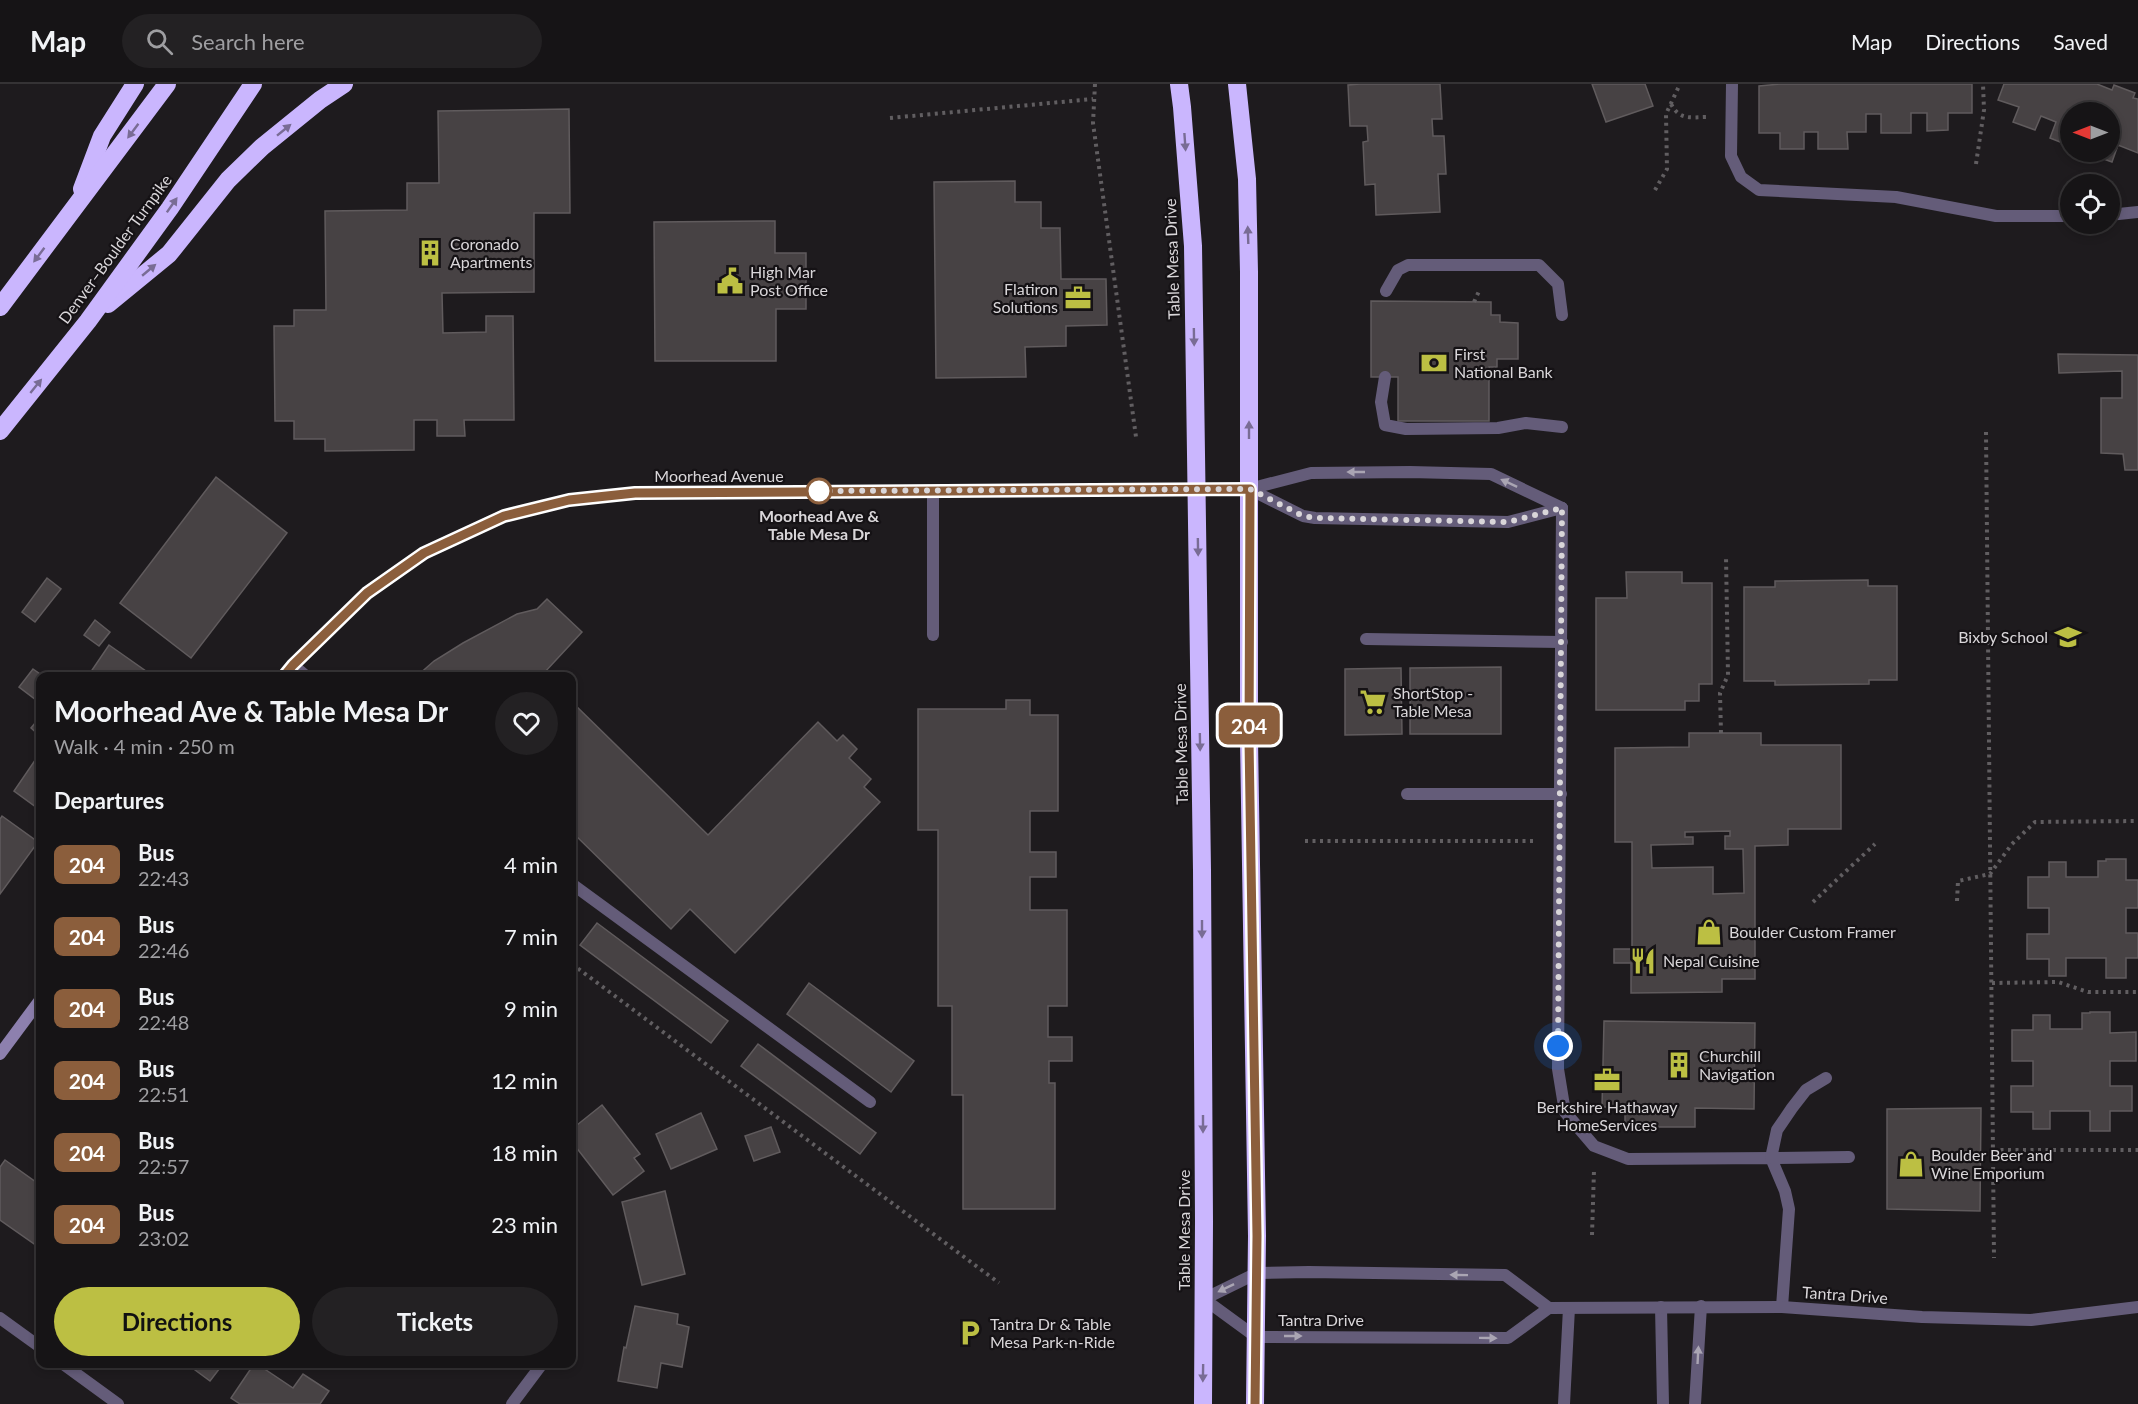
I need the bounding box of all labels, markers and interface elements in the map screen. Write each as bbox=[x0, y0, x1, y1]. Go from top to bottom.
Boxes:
search box bbox=[122, 14, 542, 68]
text: Map bbox=[30, 24, 86, 58]
icon: search bbox=[143, 25, 176, 58]
text: Search here bbox=[191, 28, 305, 55]
text: Map bbox=[1851, 29, 1892, 54]
text: Directions bbox=[1925, 29, 2020, 54]
text: Saved bbox=[2053, 29, 2108, 54]
north arrow bbox=[2060, 102, 2120, 162]
map controls bbox=[2060, 102, 2120, 234]
one-way arrow bbox=[276, 123, 292, 136]
one-way arrow bbox=[127, 124, 139, 139]
one-way arrow bbox=[1180, 133, 1190, 152]
street label: Denver–Boulder Turnpike bbox=[54, 170, 175, 327]
button: locate bbox=[2060, 174, 2120, 234]
one-way arrow bbox=[166, 198, 178, 214]
street label: Table Mesa Drive bbox=[1160, 198, 1183, 320]
one-way arrow bbox=[1244, 226, 1253, 245]
place label: Coronado Apartments bbox=[450, 234, 532, 271]
building icon: Coronado Apartments bbox=[415, 238, 445, 268]
one-way arrow bbox=[34, 248, 46, 263]
place label: High Mar Post Office bbox=[750, 262, 828, 299]
one-way arrow bbox=[142, 264, 157, 277]
public building icon: High Mar Post Office bbox=[715, 266, 745, 296]
place label: Flatiron Solutions bbox=[993, 279, 1058, 316]
office icon: Flatiron Solutions bbox=[1063, 283, 1093, 313]
one-way arrow bbox=[1190, 327, 1199, 346]
place label: First National Bank bbox=[1454, 344, 1554, 381]
bank icon: First National Bank bbox=[1419, 348, 1449, 378]
one-way arrow bbox=[30, 378, 42, 393]
one-way arrow bbox=[1244, 421, 1254, 440]
street label: Moorhead Avenue bbox=[654, 466, 784, 485]
one-way arrow bbox=[1346, 467, 1365, 477]
marker: Moorhead Ave & Table Mesa Dr bbox=[806, 478, 832, 504]
one-way arrow bbox=[1501, 479, 1518, 488]
place label: Moorhead Ave & Table Mesa Dr bbox=[759, 506, 879, 543]
one-way arrow bbox=[1193, 537, 1202, 556]
school or university icon: Bixby School bbox=[2053, 622, 2083, 652]
place label: Bixby School bbox=[1958, 627, 2048, 646]
street label: Table Mesa Drive bbox=[1170, 683, 1191, 805]
place label: ShortStop - Table Mesa bbox=[1393, 683, 1473, 720]
supermarket icon: ShortStop - Table Mesa bbox=[1358, 687, 1388, 717]
button: heart bbox=[495, 692, 558, 755]
text: Moorhead Ave & Table Mesa Dr bbox=[54, 694, 448, 728]
line badge: 204 bbox=[1214, 706, 1284, 744]
text: 204 bbox=[1231, 713, 1267, 738]
one-way arrow bbox=[1195, 732, 1205, 751]
text: Walk · 4 min · 250 m bbox=[54, 734, 235, 758]
text: Departures bbox=[54, 787, 164, 814]
text: Bus bbox=[138, 839, 174, 866]
text: 4 min bbox=[504, 851, 558, 878]
text: 204 bbox=[69, 852, 105, 877]
text: 22:43 bbox=[138, 866, 189, 890]
text: Bus bbox=[138, 911, 174, 938]
shop icon: Boulder Custom Framer bbox=[1694, 917, 1724, 947]
one-way arrow bbox=[1197, 919, 1207, 938]
place label: Boulder Custom Framer bbox=[1729, 922, 1896, 941]
text: 7 min bbox=[504, 923, 558, 950]
text: 204 bbox=[69, 924, 105, 949]
text: 22:46 bbox=[138, 938, 189, 962]
restaurant icon: Nepal Cuisine bbox=[1628, 946, 1658, 976]
place label: Nepal Cuisine bbox=[1663, 951, 1760, 970]
text: Bus bbox=[138, 983, 174, 1010]
text: 9 min bbox=[504, 995, 558, 1022]
text: 204 bbox=[69, 996, 105, 1021]
text: 22:48 bbox=[138, 1010, 189, 1034]
your location bbox=[1543, 1031, 1573, 1061]
place label: Churchill Navigation bbox=[1699, 1046, 1775, 1083]
building icon: Churchill Navigation bbox=[1664, 1050, 1694, 1080]
text: Bus bbox=[138, 1055, 174, 1082]
office icon: Berkshire Hathaway HomeServices bbox=[1592, 1065, 1622, 1095]
text: 12 min bbox=[491, 1067, 558, 1094]
text: 204 bbox=[69, 1068, 105, 1093]
text: 22:51 bbox=[138, 1082, 189, 1106]
place label: Berkshire Hathaway HomeServices bbox=[1536, 1097, 1678, 1134]
one-way arrow bbox=[1199, 1114, 1208, 1133]
text: Bus bbox=[138, 1127, 174, 1154]
text: 18 min bbox=[491, 1139, 558, 1166]
text: 204 bbox=[69, 1140, 105, 1165]
place label: Boulder Beer and Wine Emporium bbox=[1931, 1145, 2053, 1182]
shop icon: Boulder Beer and Wine Emporium bbox=[1896, 1149, 1926, 1179]
text: 22:57 bbox=[138, 1154, 189, 1178]
street label: Table Mesa Drive bbox=[1174, 1169, 1193, 1291]
text: Bus bbox=[138, 1199, 174, 1226]
text: 23 min bbox=[491, 1211, 558, 1238]
text: 204 bbox=[69, 1212, 105, 1237]
text: 23:02 bbox=[138, 1226, 189, 1250]
one-way arrow bbox=[1450, 1270, 1469, 1279]
street label: Tantra Drive bbox=[1801, 1282, 1889, 1307]
one-way arrow bbox=[1217, 1284, 1234, 1293]
button: Directions bbox=[54, 1287, 300, 1356]
button: Tickets bbox=[312, 1287, 558, 1356]
street label: Tantra Drive bbox=[1278, 1310, 1364, 1329]
place label: Tantra Dr & Table Mesa Park-n-Ride bbox=[990, 1314, 1115, 1351]
parking icon: Tantra Dr & Table Mesa Park-n-Ride bbox=[955, 1318, 985, 1348]
one-way arrow bbox=[1283, 1331, 1302, 1341]
one-way arrow bbox=[1478, 1333, 1497, 1343]
one-way arrow bbox=[1693, 1346, 1703, 1365]
one-way arrow bbox=[1198, 1363, 1208, 1382]

